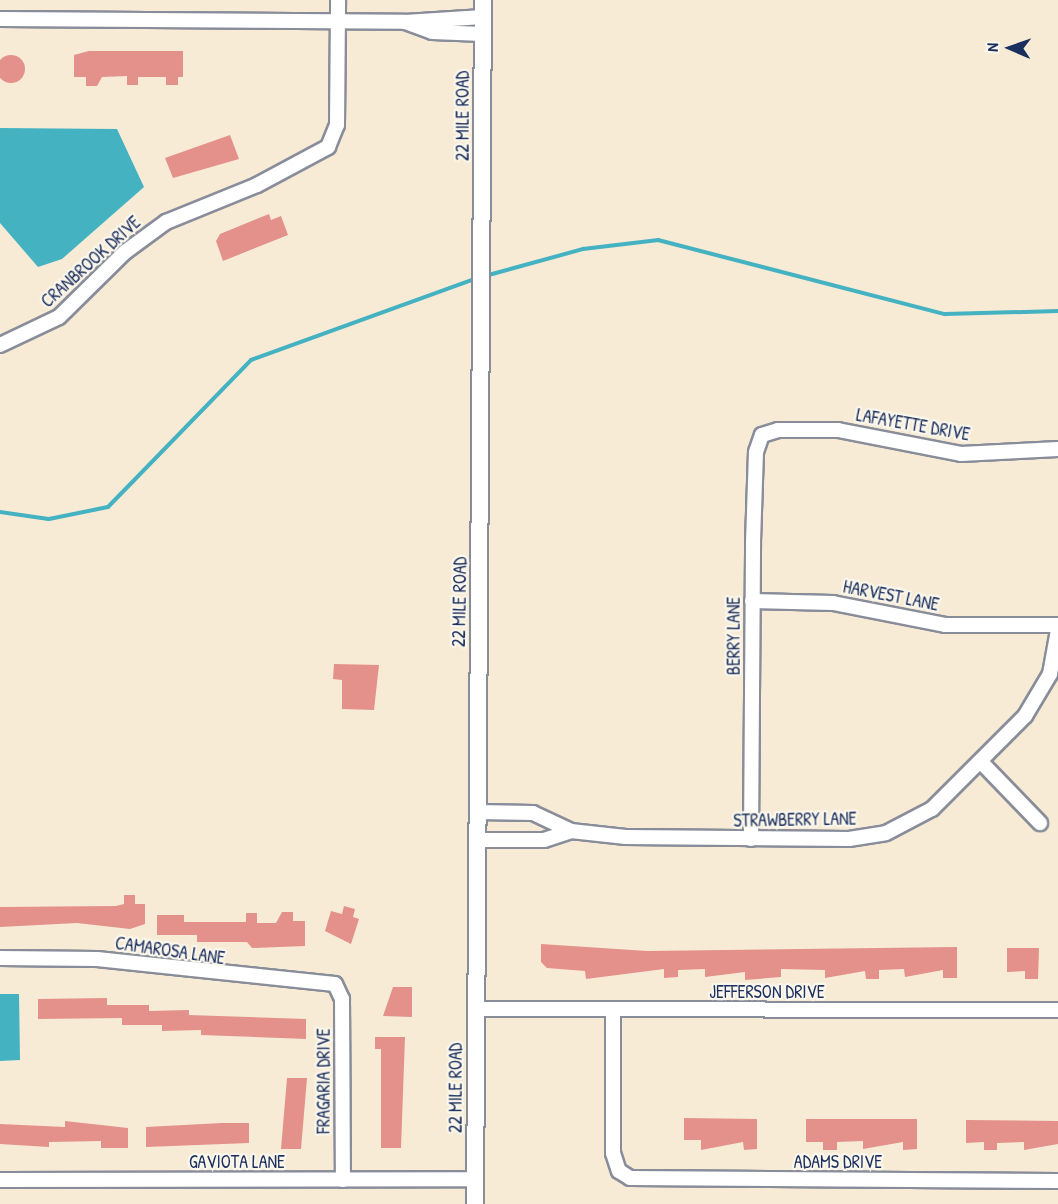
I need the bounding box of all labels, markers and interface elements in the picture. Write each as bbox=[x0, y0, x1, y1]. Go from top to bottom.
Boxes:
north arrow bbox=[980, 18, 1040, 78]
text: N bbox=[981, 43, 1003, 52]
street label: 22 MILE ROAD bbox=[452, 71, 474, 161]
street label: CRANBROOK DRIVE bbox=[37, 212, 145, 312]
street label: LAFAYETTE DRIVE bbox=[855, 404, 971, 446]
street label: 22 MILE ROAD bbox=[448, 557, 472, 647]
street label: HARVEST LANE bbox=[841, 576, 941, 616]
street label: BERRY LANE bbox=[723, 597, 745, 675]
street label: STRAWBERRY LANE bbox=[733, 808, 857, 832]
street label: CAMAROSA LANE bbox=[114, 933, 226, 969]
street label: JEFFERSON DRIVE bbox=[709, 981, 825, 1003]
street label: FRAGARIA DRIVE bbox=[313, 1028, 335, 1134]
street label: 22 MILE ROAD bbox=[445, 1043, 467, 1133]
street label: GAVIOTA LANE bbox=[189, 1151, 285, 1173]
street label: ADAMS DRIVE bbox=[794, 1151, 882, 1173]

